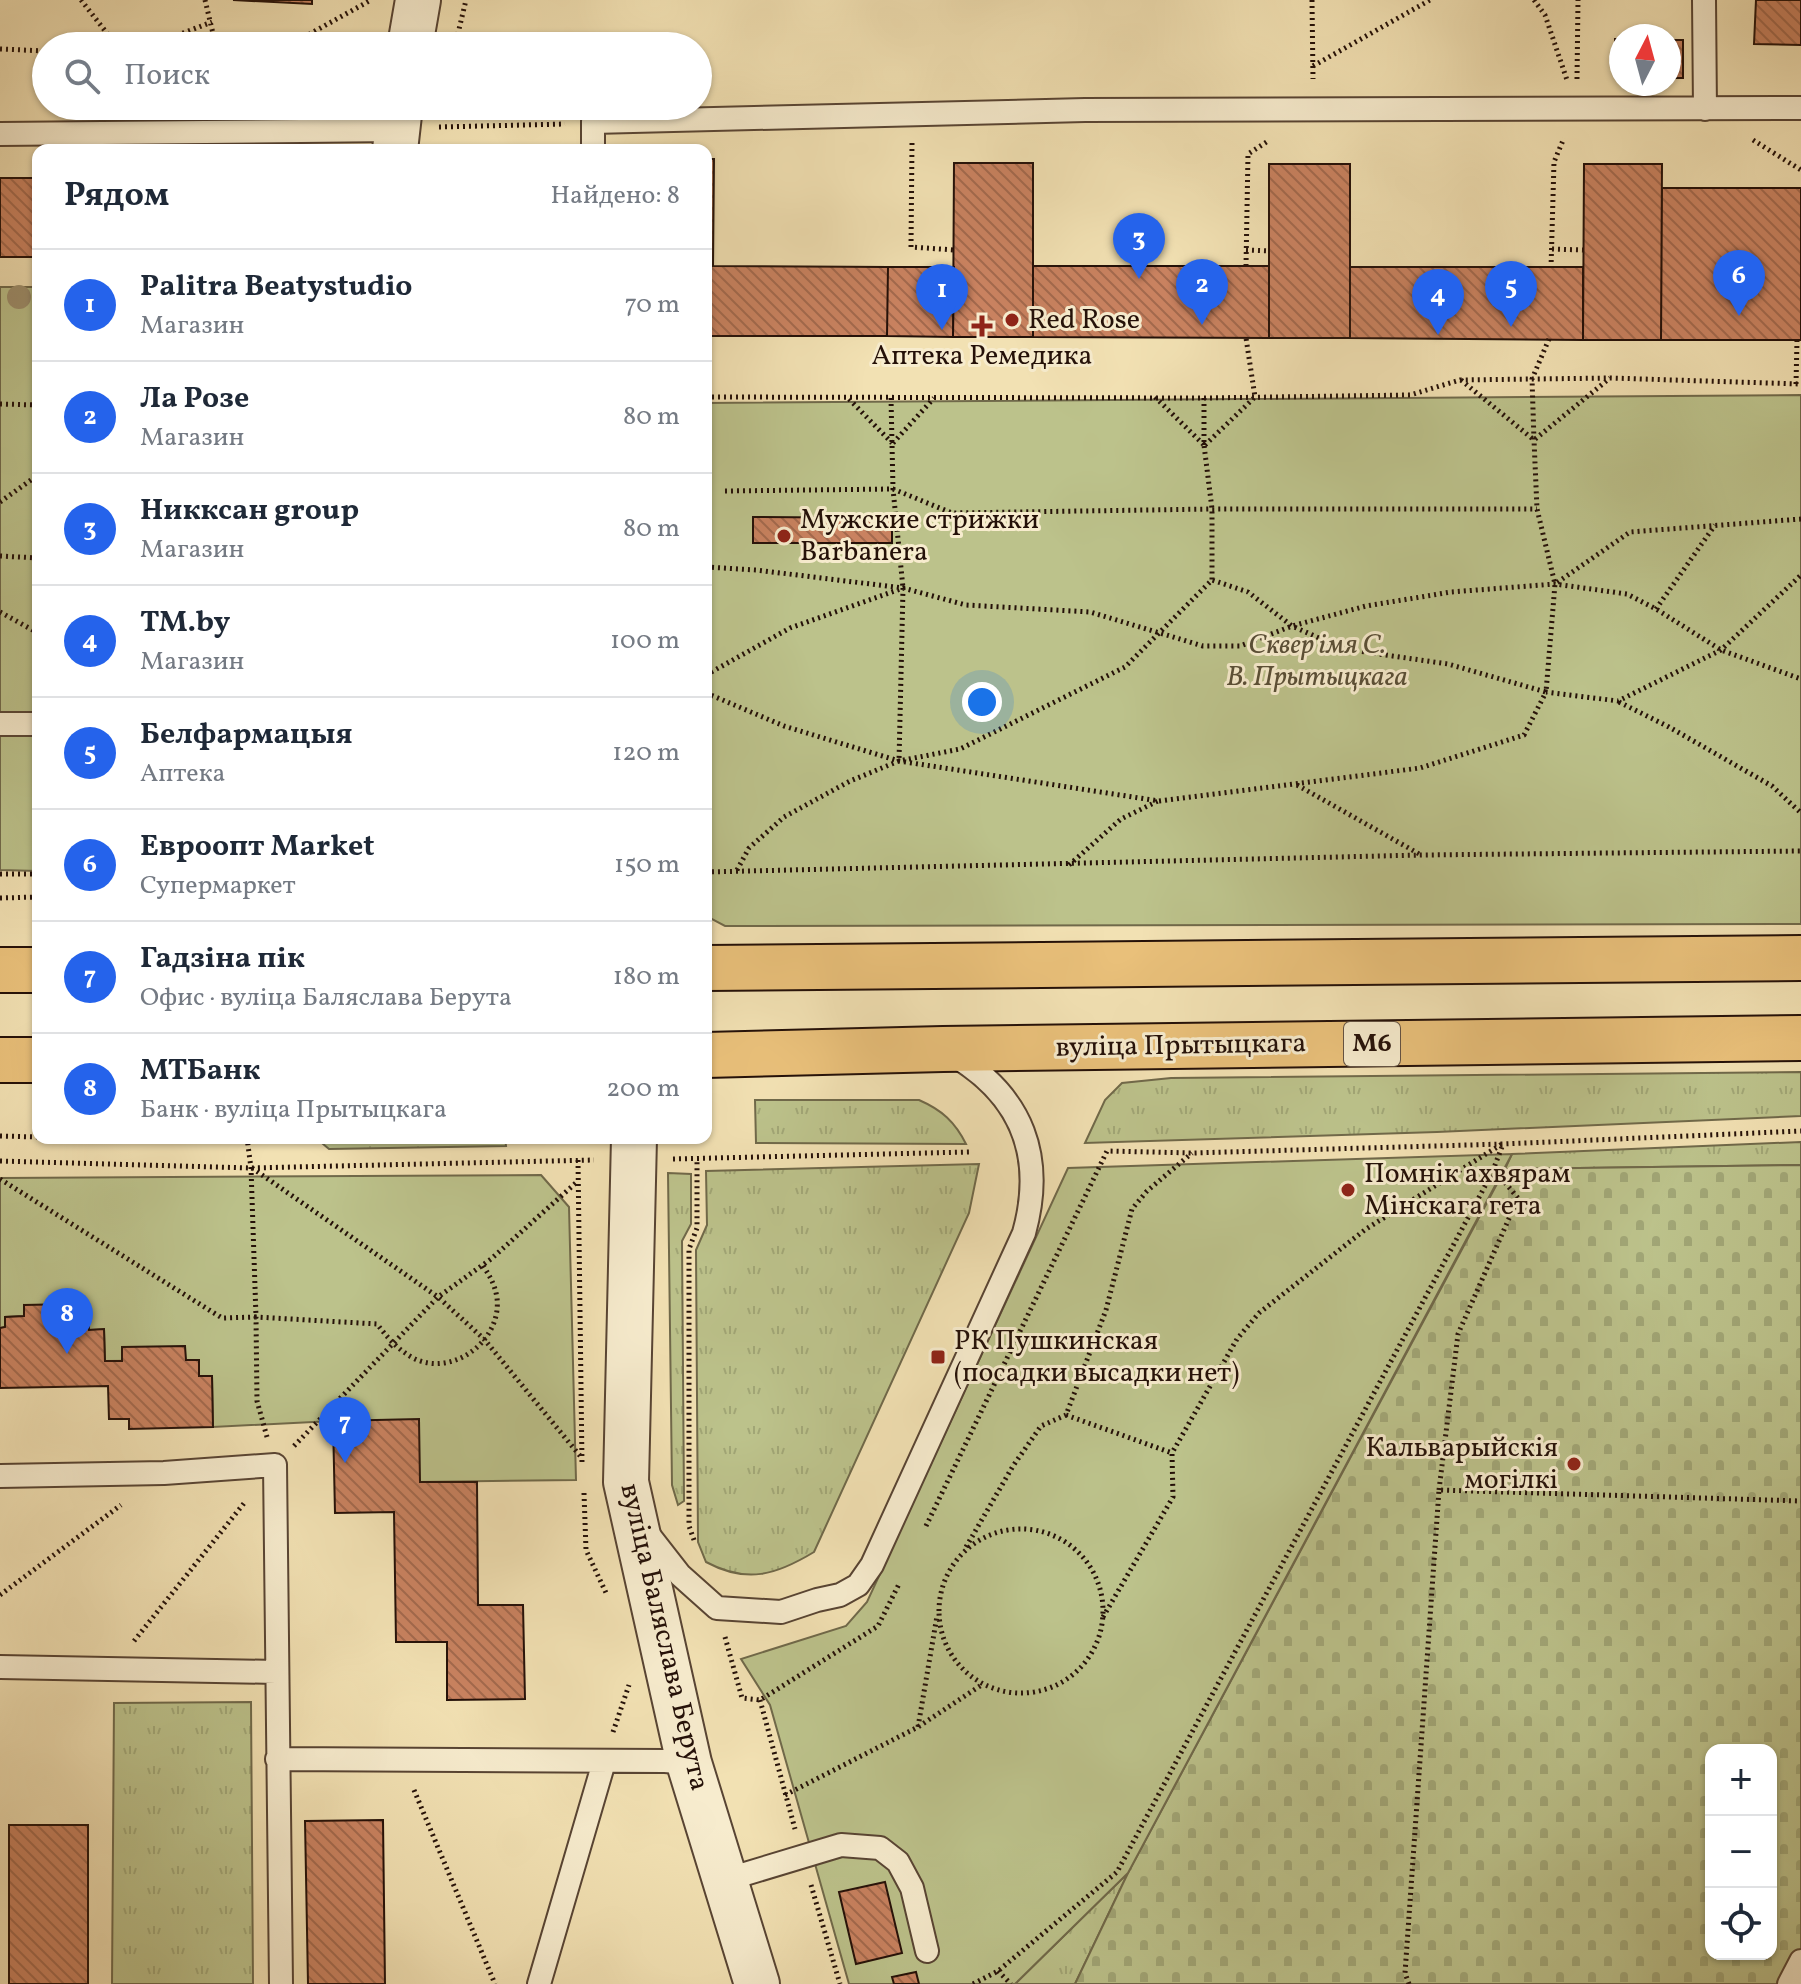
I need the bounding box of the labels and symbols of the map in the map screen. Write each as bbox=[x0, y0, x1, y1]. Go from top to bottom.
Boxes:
north arrow bbox=[1609, 24, 1681, 96]
pin: 3 bbox=[1113, 213, 1165, 279]
pin: 6 bbox=[1713, 250, 1765, 316]
pin: 2 bbox=[1176, 259, 1228, 325]
pin: 5 bbox=[1485, 261, 1537, 327]
pin: 1 bbox=[916, 264, 968, 330]
pin: 4 bbox=[1412, 269, 1464, 335]
place label: Red Rose bbox=[1028, 301, 1140, 340]
marker: Red Rose bbox=[1003, 311, 1021, 329]
marker: Аптека Ремедика bbox=[973, 317, 991, 335]
place label: Аптека Ремедика bbox=[872, 337, 1092, 376]
place label: Мужские стрижки Barbanera bbox=[800, 501, 1039, 572]
marker: Мужские стрижки Barbanera bbox=[775, 527, 793, 545]
park label: Сквер імя С. В. Прытыцкага bbox=[1226, 626, 1408, 697]
your location bbox=[962, 682, 1002, 722]
road number: М6 bbox=[1344, 1022, 1400, 1066]
street label: вуліца Прытыцкага bbox=[1055, 1024, 1307, 1068]
place label: Помнік ахвярам Мінскага гета bbox=[1364, 1155, 1570, 1226]
marker: Помнік ахвярам Мінскага гета bbox=[1339, 1181, 1357, 1199]
pin: 8 bbox=[41, 1288, 93, 1354]
place label: РК Пушкинская (посадки высадки нет) bbox=[954, 1322, 1239, 1393]
marker: РК Пушкинская (посадки высадки нет) bbox=[929, 1348, 947, 1366]
pin: 7 bbox=[319, 1397, 371, 1463]
place label: Кальварыйскія могілкі bbox=[1366, 1429, 1558, 1500]
marker: Кальварыйскія могілкі bbox=[1565, 1455, 1583, 1473]
street label: вуліца Баляслава Берута bbox=[610, 1480, 718, 1794]

